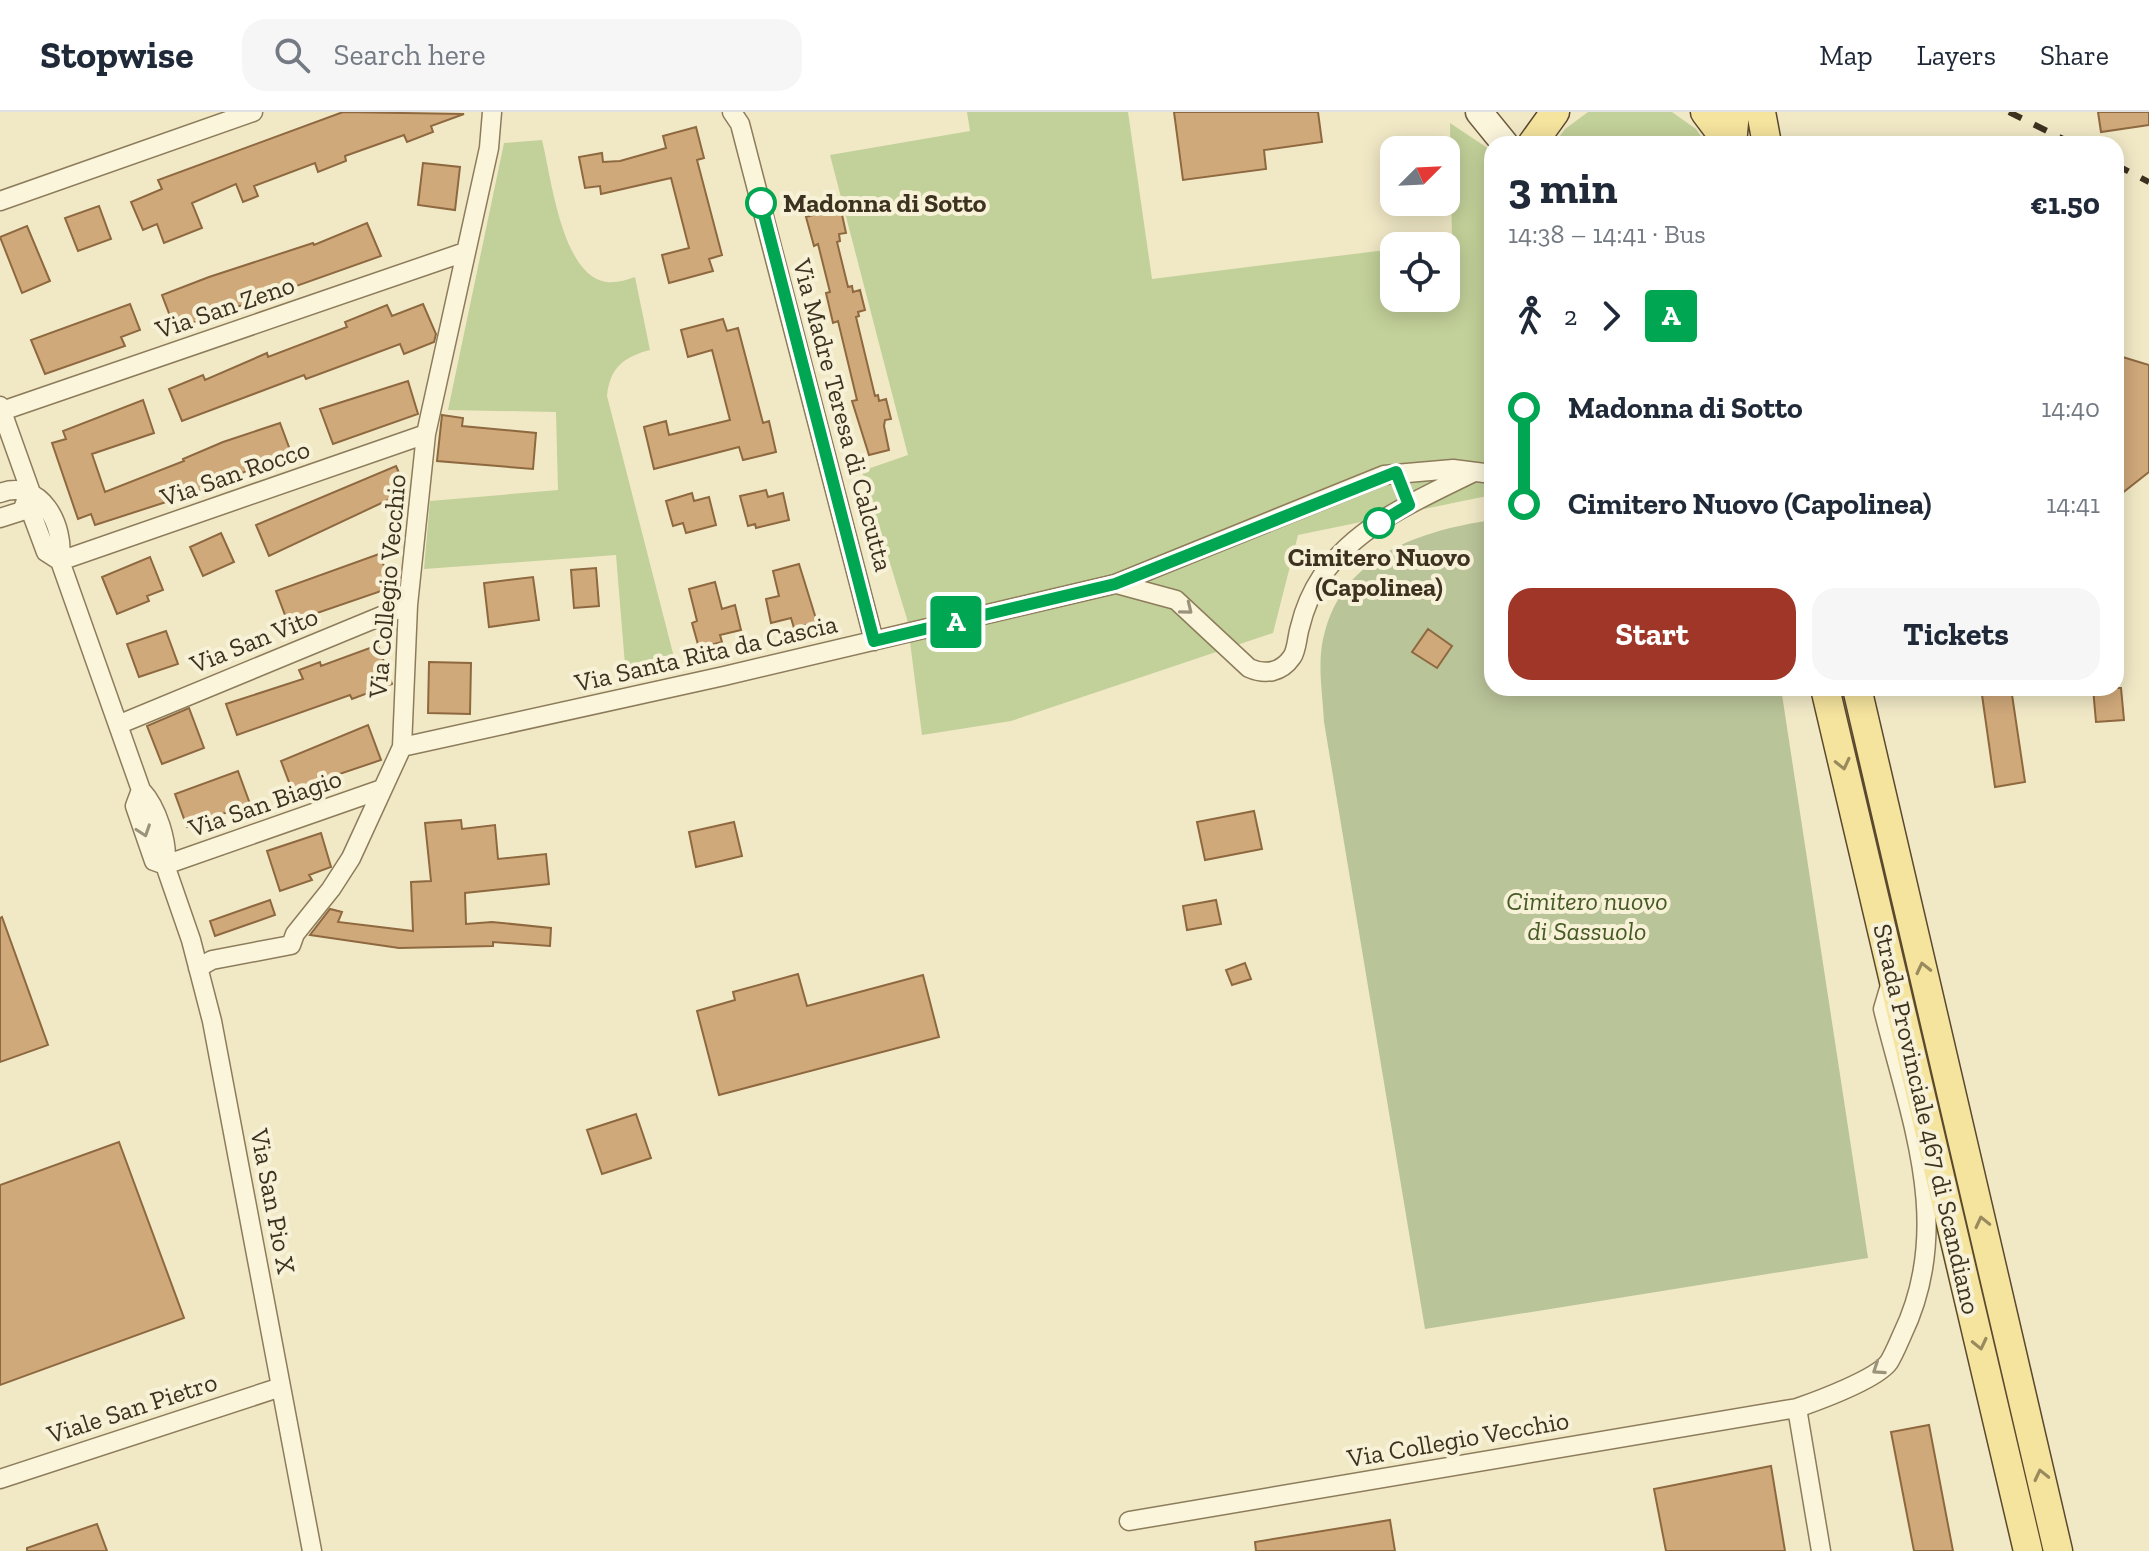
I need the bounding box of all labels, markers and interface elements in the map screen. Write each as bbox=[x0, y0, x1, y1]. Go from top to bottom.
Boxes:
search box bbox=[242, 19, 802, 91]
text: Stopwise bbox=[40, 32, 194, 78]
icon: search bbox=[270, 33, 314, 77]
text: Search here bbox=[334, 37, 485, 73]
text: Map bbox=[1819, 39, 1873, 72]
text: Layers bbox=[1917, 39, 1996, 72]
text: Share bbox=[2040, 39, 2109, 72]
north arrow bbox=[1380, 136, 1460, 216]
map controls bbox=[1380, 136, 1460, 312]
text: 3 min bbox=[1508, 161, 1617, 214]
text: €1.50 bbox=[2030, 186, 2100, 222]
place label: Madonna di Sotto bbox=[783, 187, 987, 219]
marker: Madonna di Sotto bbox=[746, 188, 776, 218]
text: 14:38 – 14:41 · Bus bbox=[1508, 218, 1706, 250]
button: locate bbox=[1380, 232, 1460, 312]
street label: Via Madre Teresa di Calcutta bbox=[786, 254, 900, 575]
street label: Via San Zeno bbox=[150, 268, 299, 346]
icon: walk bbox=[1508, 294, 1552, 338]
icon: forward bbox=[1589, 294, 1633, 338]
text: A bbox=[1661, 299, 1681, 332]
text: 2 bbox=[1564, 300, 1577, 332]
text: Madonna di Sotto bbox=[1568, 390, 1803, 426]
text: 14:40 bbox=[2041, 392, 2100, 424]
street label: Via San Rocco bbox=[155, 433, 314, 514]
street label: Via Collegio Vecchio bbox=[361, 473, 413, 700]
text: Cimitero Nuovo (Capolinea) bbox=[1568, 486, 1931, 522]
text: 14:41 bbox=[2046, 488, 2100, 520]
marker: Cimitero Nuovo (Capolinea) bbox=[1364, 508, 1394, 538]
place label: Cimitero Nuovo (Capolinea) bbox=[1288, 541, 1471, 603]
button: Start bbox=[1508, 588, 1796, 680]
button: Tickets bbox=[1812, 588, 2100, 680]
line badge: A bbox=[930, 596, 982, 648]
street label: Via San Vito bbox=[184, 600, 323, 680]
one-way arrow bbox=[1178, 600, 1193, 614]
text: A bbox=[946, 605, 966, 638]
street label: Via Santa Rita da Cascia bbox=[571, 607, 841, 699]
one-way arrow bbox=[1834, 756, 1851, 770]
street label: Via San Biagio bbox=[183, 762, 346, 844]
one-way arrow bbox=[134, 823, 150, 837]
park label: Cimitero nuovo di Sassuolo bbox=[1506, 885, 1668, 947]
street label: Strada Provinciale 467 di Scandiano bbox=[1866, 921, 1988, 1317]
one-way arrow bbox=[1915, 962, 1932, 976]
street label: Via San Pio X bbox=[243, 1125, 303, 1277]
one-way arrow bbox=[1974, 1215, 1991, 1229]
one-way arrow bbox=[1971, 1337, 1988, 1350]
one-way arrow bbox=[1872, 1359, 1887, 1374]
street label: Viale San Pietro bbox=[42, 1365, 221, 1451]
street label: Via Collegio Vecchio bbox=[1344, 1404, 1571, 1474]
one-way arrow bbox=[2033, 1469, 2050, 1482]

